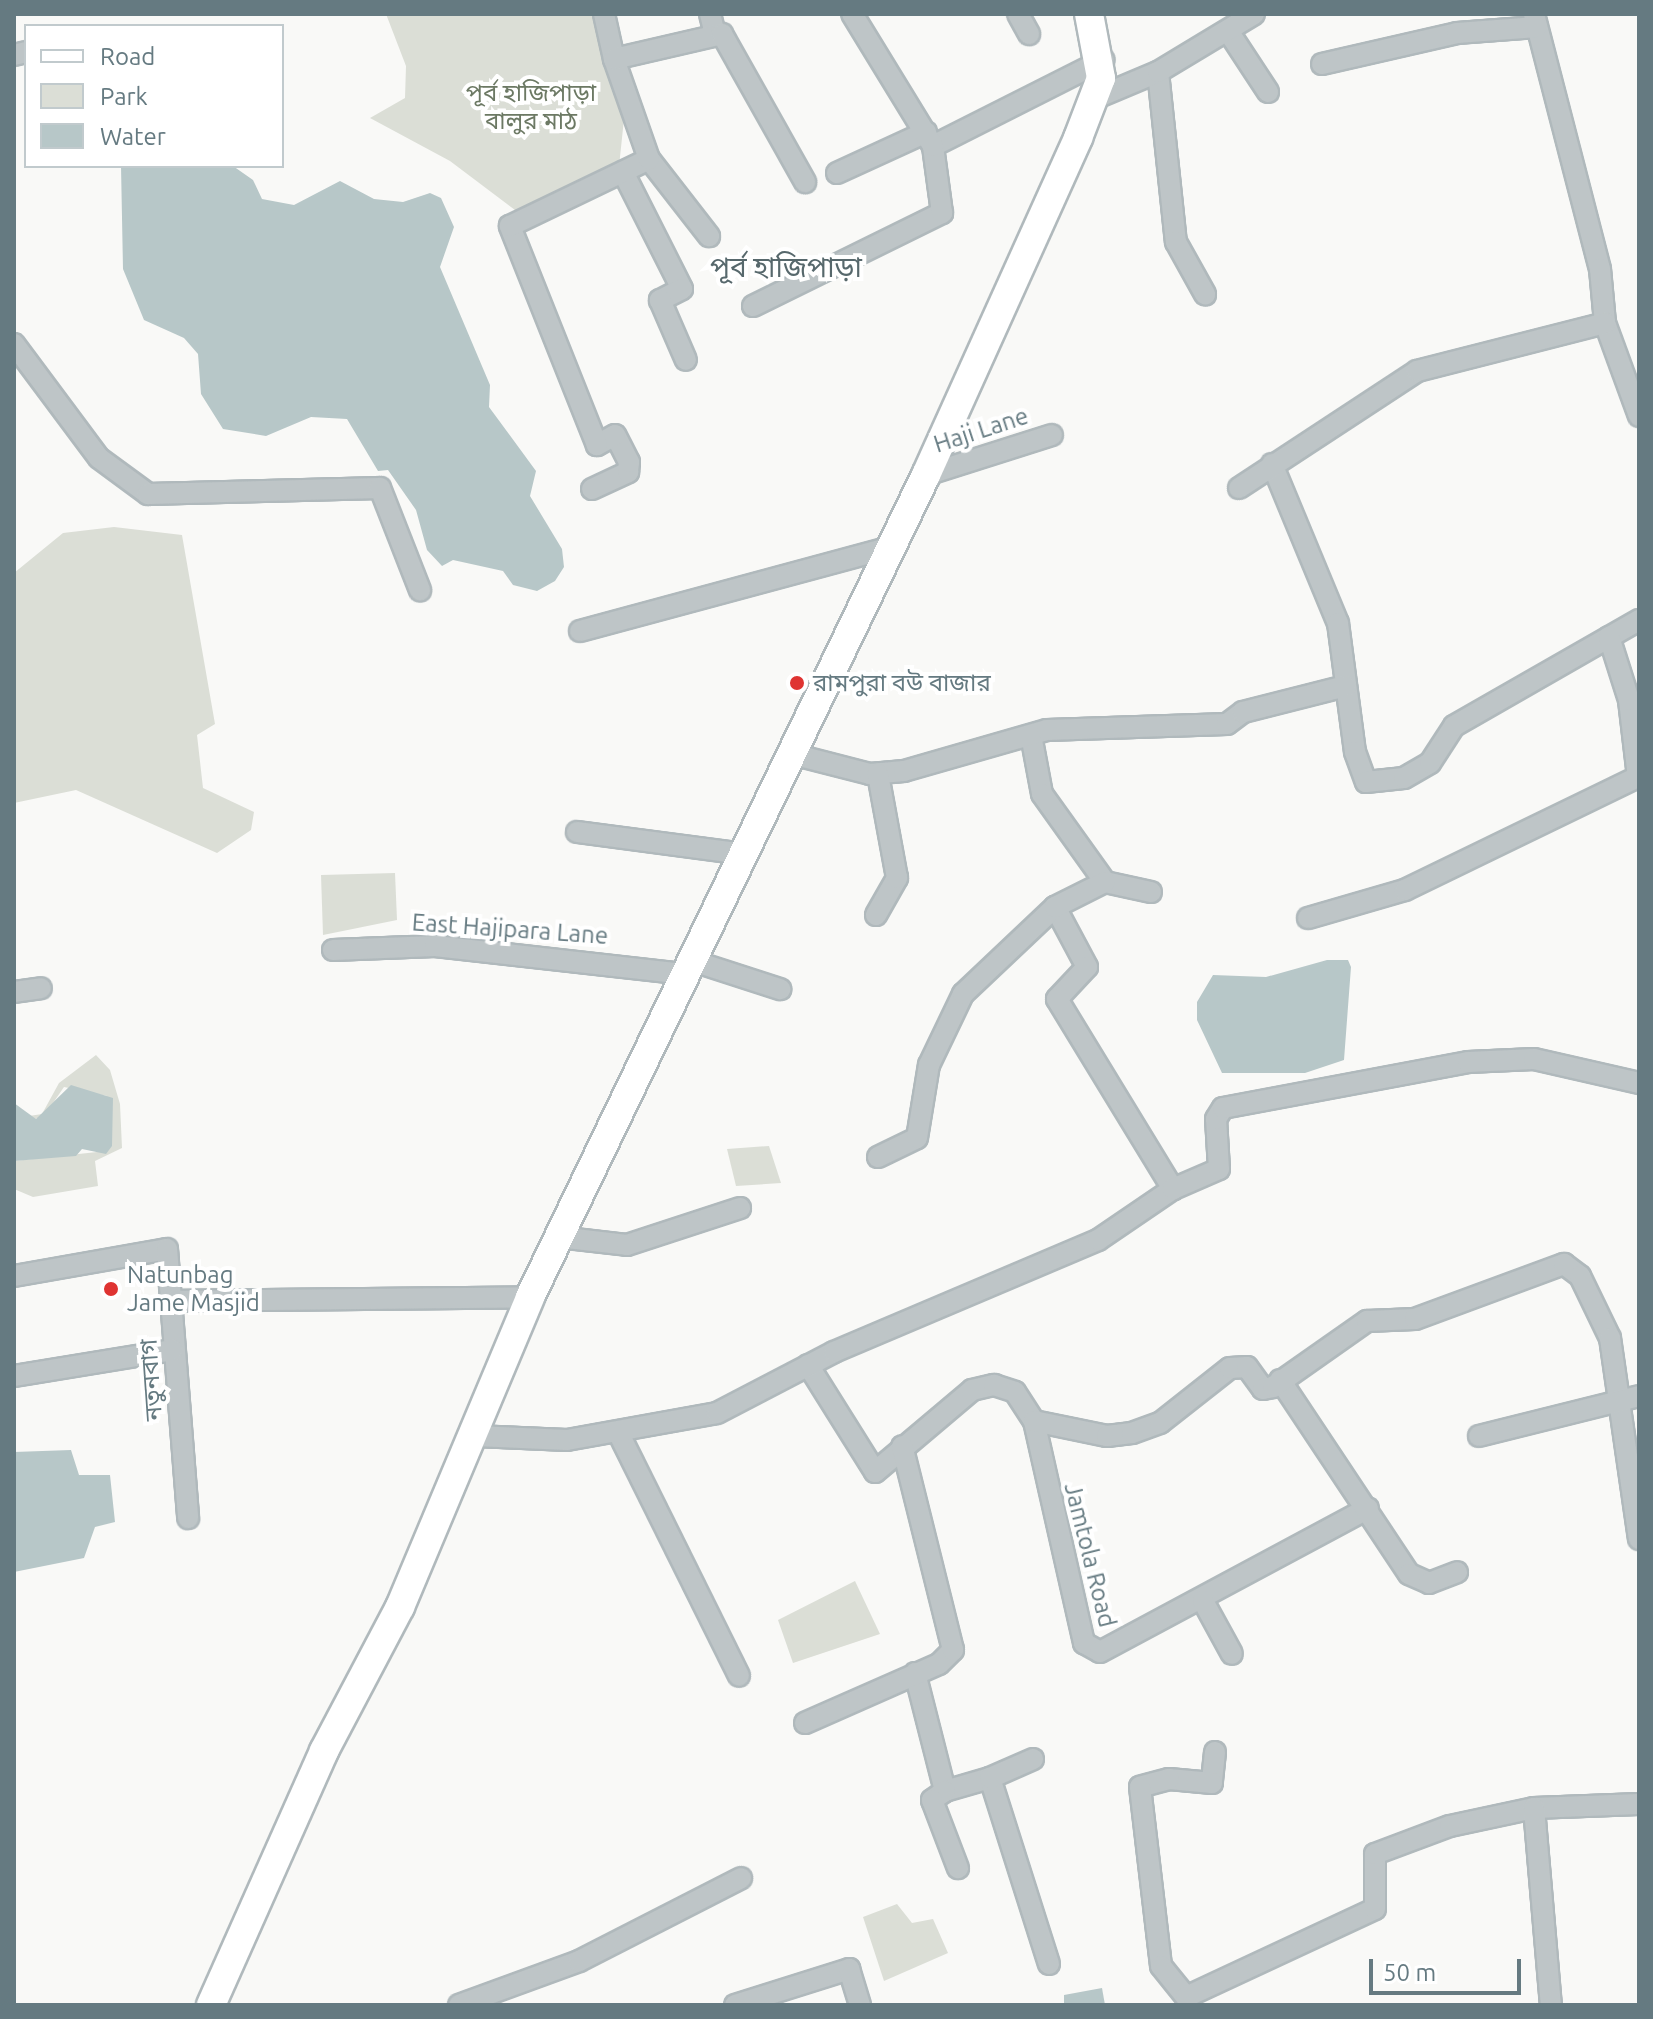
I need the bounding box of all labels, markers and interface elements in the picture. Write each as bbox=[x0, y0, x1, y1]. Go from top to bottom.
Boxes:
legend bbox=[24, 24, 284, 168]
text: Road bbox=[100, 43, 155, 70]
park label: পূর্ব হাজিপাড়া বালুর মাঠ bbox=[466, 79, 596, 135]
text: Park bbox=[100, 83, 148, 110]
text: Water bbox=[100, 123, 166, 150]
district label: পূর্ব হাজিপাড়া bbox=[710, 250, 862, 284]
street label: Haji Lane bbox=[930, 401, 1032, 459]
place label: রামপুরা বউ বাজার bbox=[813, 669, 991, 697]
marker: রামপুরা বউ বাজার bbox=[788, 674, 806, 692]
street label: East Hajipara Lane bbox=[411, 908, 609, 950]
place label: Natunbag Jame Masjid bbox=[127, 1261, 260, 1317]
marker: Natunbag Jame Masjid bbox=[102, 1280, 120, 1298]
street label: নতুনবাগ bbox=[134, 1338, 168, 1422]
street label: Jamtola Road bbox=[1058, 1480, 1122, 1630]
scale bar bbox=[1373, 1943, 1525, 1993]
text: 50 m bbox=[1383, 1959, 1436, 1986]

